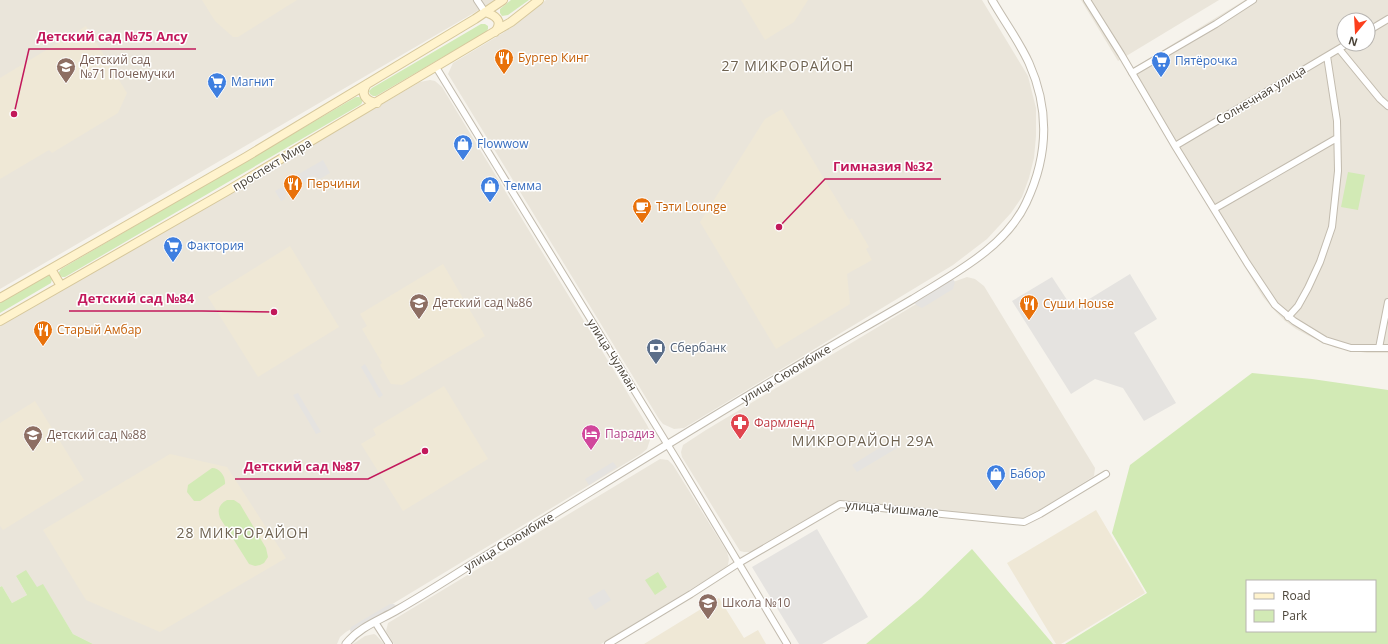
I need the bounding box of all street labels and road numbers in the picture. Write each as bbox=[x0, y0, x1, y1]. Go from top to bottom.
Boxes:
street label: Солнечная улица bbox=[1213, 61, 1309, 128]
street label: проспект Мира bbox=[229, 134, 314, 195]
street label: улица Чулман bbox=[583, 315, 641, 394]
street label: улица Сююмбике bbox=[738, 340, 834, 407]
street label: улица Чишмале bbox=[845, 496, 940, 521]
street label: улица Сююмбике bbox=[461, 508, 557, 575]

